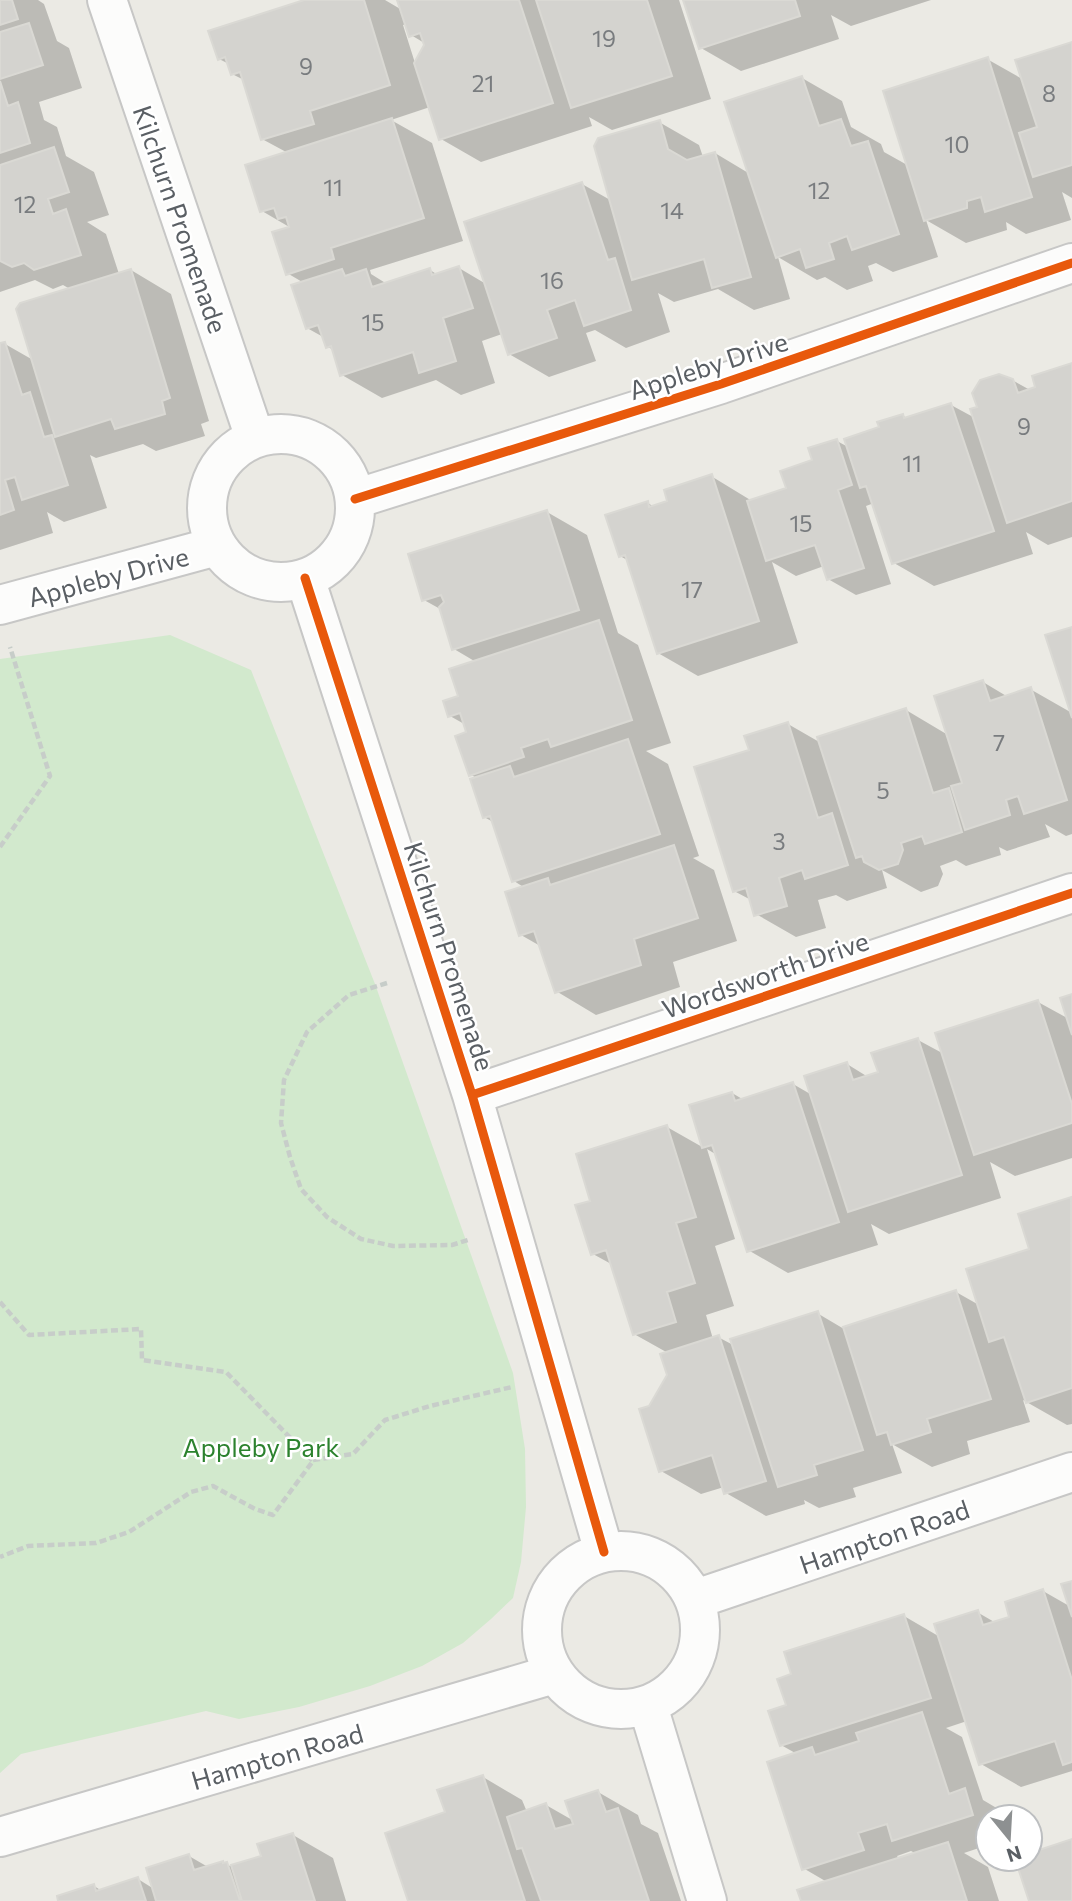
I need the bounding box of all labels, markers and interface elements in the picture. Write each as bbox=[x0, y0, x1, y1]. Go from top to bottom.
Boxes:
house number: 19 bbox=[592, 24, 616, 52]
house number: 9 bbox=[299, 52, 313, 80]
house number: 21 bbox=[472, 69, 494, 97]
house number: 8 bbox=[1042, 79, 1056, 107]
street label: Kilchurn Promenade bbox=[127, 101, 235, 337]
house number: 10 bbox=[945, 130, 969, 158]
house number: 11 bbox=[323, 173, 343, 201]
house number: 12 bbox=[808, 176, 830, 204]
house number: 12 bbox=[14, 190, 36, 218]
house number: 14 bbox=[660, 196, 684, 224]
house number: 16 bbox=[540, 266, 564, 294]
house number: 15 bbox=[361, 308, 385, 336]
street label: Appleby Drive bbox=[625, 325, 791, 405]
house number: 9 bbox=[1017, 412, 1031, 440]
house number: 11 bbox=[902, 449, 922, 477]
house number: 15 bbox=[789, 509, 813, 537]
street label: Appleby Drive bbox=[24, 540, 192, 612]
house number: 17 bbox=[681, 575, 703, 603]
house number: 7 bbox=[993, 728, 1005, 756]
house number: 5 bbox=[876, 776, 890, 804]
house number: 3 bbox=[772, 827, 786, 855]
street label: Kilchurn Promenade bbox=[398, 838, 502, 1074]
street label: Wordsworth Drive bbox=[658, 924, 872, 1024]
park label: Appleby Park bbox=[183, 1431, 339, 1462]
street label: Hampton Road bbox=[795, 1492, 973, 1580]
street label: Hampton Road bbox=[187, 1717, 367, 1795]
north arrow bbox=[974, 1803, 1044, 1873]
text: N bbox=[1004, 1842, 1025, 1868]

